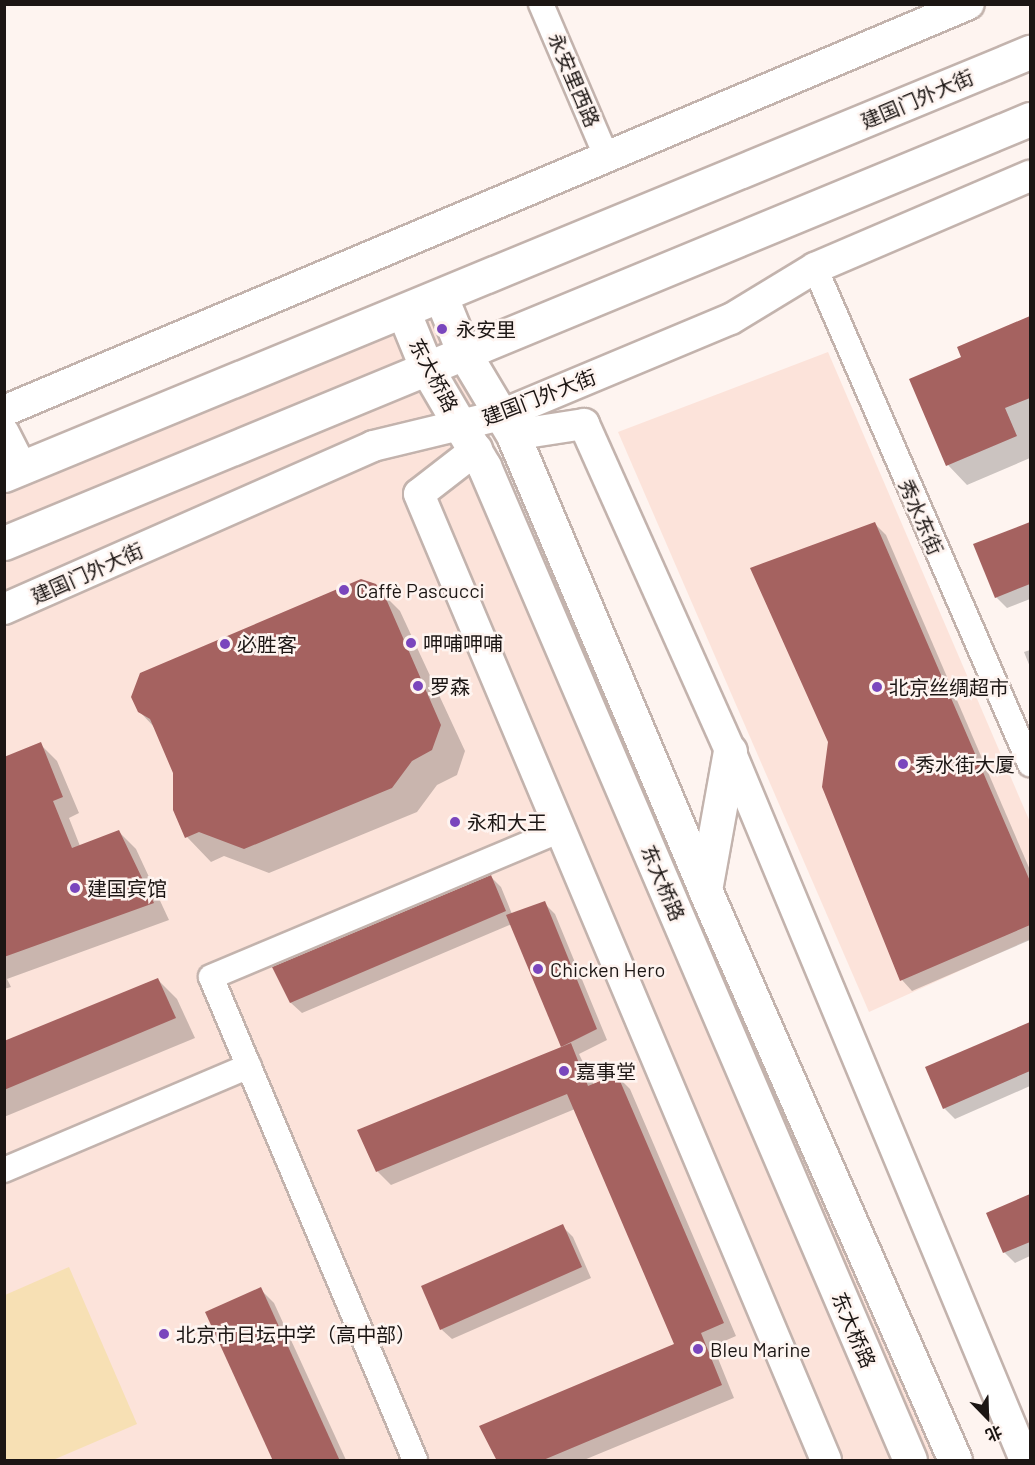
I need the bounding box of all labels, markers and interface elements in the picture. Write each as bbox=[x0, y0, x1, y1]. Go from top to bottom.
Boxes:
street label: 永安里西路 bbox=[543, 29, 605, 131]
street label: 建国门外大街 bbox=[857, 65, 977, 133]
place label: 永安里 bbox=[456, 317, 516, 341]
marker: 永安里 bbox=[433, 320, 451, 338]
street label: 东大桥路 bbox=[405, 334, 463, 416]
street label: 建国门外大街 bbox=[479, 364, 599, 430]
street label: 秀水东街 bbox=[894, 476, 948, 558]
street label: 建国门外大街 bbox=[27, 538, 147, 608]
place label: Caffè Pascucci bbox=[356, 578, 485, 602]
marker: Caffè Pascucci bbox=[337, 583, 351, 597]
place label: 呷哺呷哺 bbox=[423, 631, 503, 655]
place label: 必胜客 bbox=[237, 632, 297, 656]
marker: 呷哺呷哺 bbox=[404, 636, 418, 650]
marker: 必胜客 bbox=[218, 637, 232, 651]
place label: 罗森 bbox=[430, 674, 470, 698]
place label: 北京丝绸超市 bbox=[889, 675, 1009, 699]
marker: 罗森 bbox=[411, 679, 425, 693]
marker: 北京丝绸超市 bbox=[870, 680, 884, 694]
place label: 秀水街大厦 bbox=[915, 752, 1015, 776]
marker: 秀水街大厦 bbox=[896, 757, 910, 771]
place label: 永和大王 bbox=[467, 810, 547, 834]
marker: 永和大王 bbox=[448, 815, 462, 829]
street label: 东大桥路 bbox=[636, 841, 690, 925]
place label: 建国宾馆 bbox=[87, 876, 167, 900]
marker: 建国宾馆 bbox=[68, 881, 82, 895]
place label: Chicken Hero bbox=[550, 957, 665, 981]
marker: Chicken Hero bbox=[531, 962, 545, 976]
place label: 嘉事堂 bbox=[576, 1059, 636, 1083]
marker: 嘉事堂 bbox=[557, 1064, 571, 1078]
street label: 东大桥路 bbox=[827, 1288, 881, 1372]
place label: 北京市日坛中学（高中部） bbox=[176, 1322, 416, 1346]
marker: 北京市日坛中学（高中部） bbox=[157, 1327, 171, 1341]
place label: Bleu Marine bbox=[710, 1337, 811, 1361]
marker: Bleu Marine bbox=[691, 1342, 705, 1356]
north arrow bbox=[957, 1387, 1017, 1447]
text: 北 bbox=[983, 1422, 1005, 1446]

